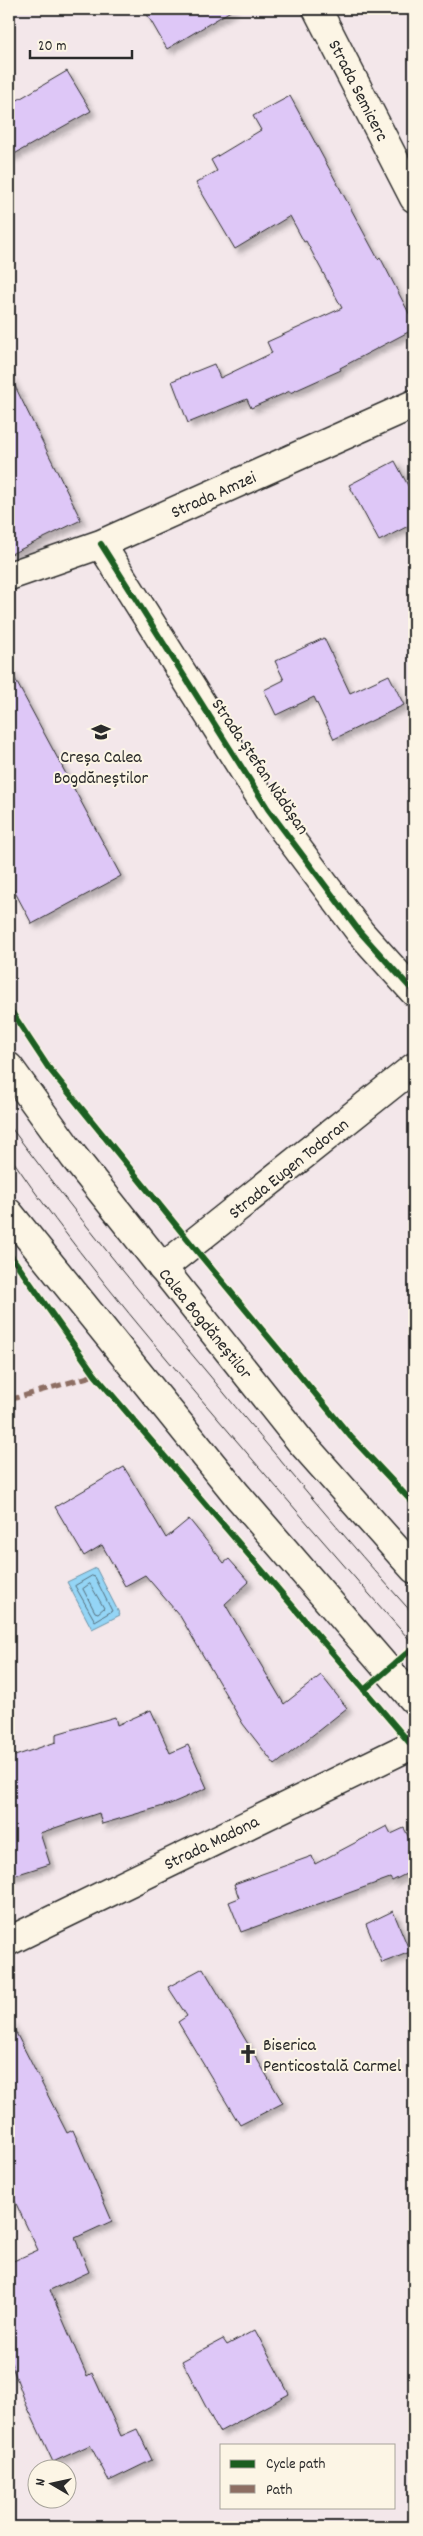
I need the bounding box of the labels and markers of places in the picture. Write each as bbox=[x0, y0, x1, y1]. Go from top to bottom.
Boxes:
school or university icon: Creșa Calea Bogdăneștilor bbox=[90, 721, 112, 743]
place label: Creșa Calea Bogdăneștilor bbox=[54, 746, 149, 792]
place label: Biserica Penticostală Carmel bbox=[263, 2034, 402, 2080]
church icon: Biserica Penticostală Carmel bbox=[237, 2043, 259, 2065]

